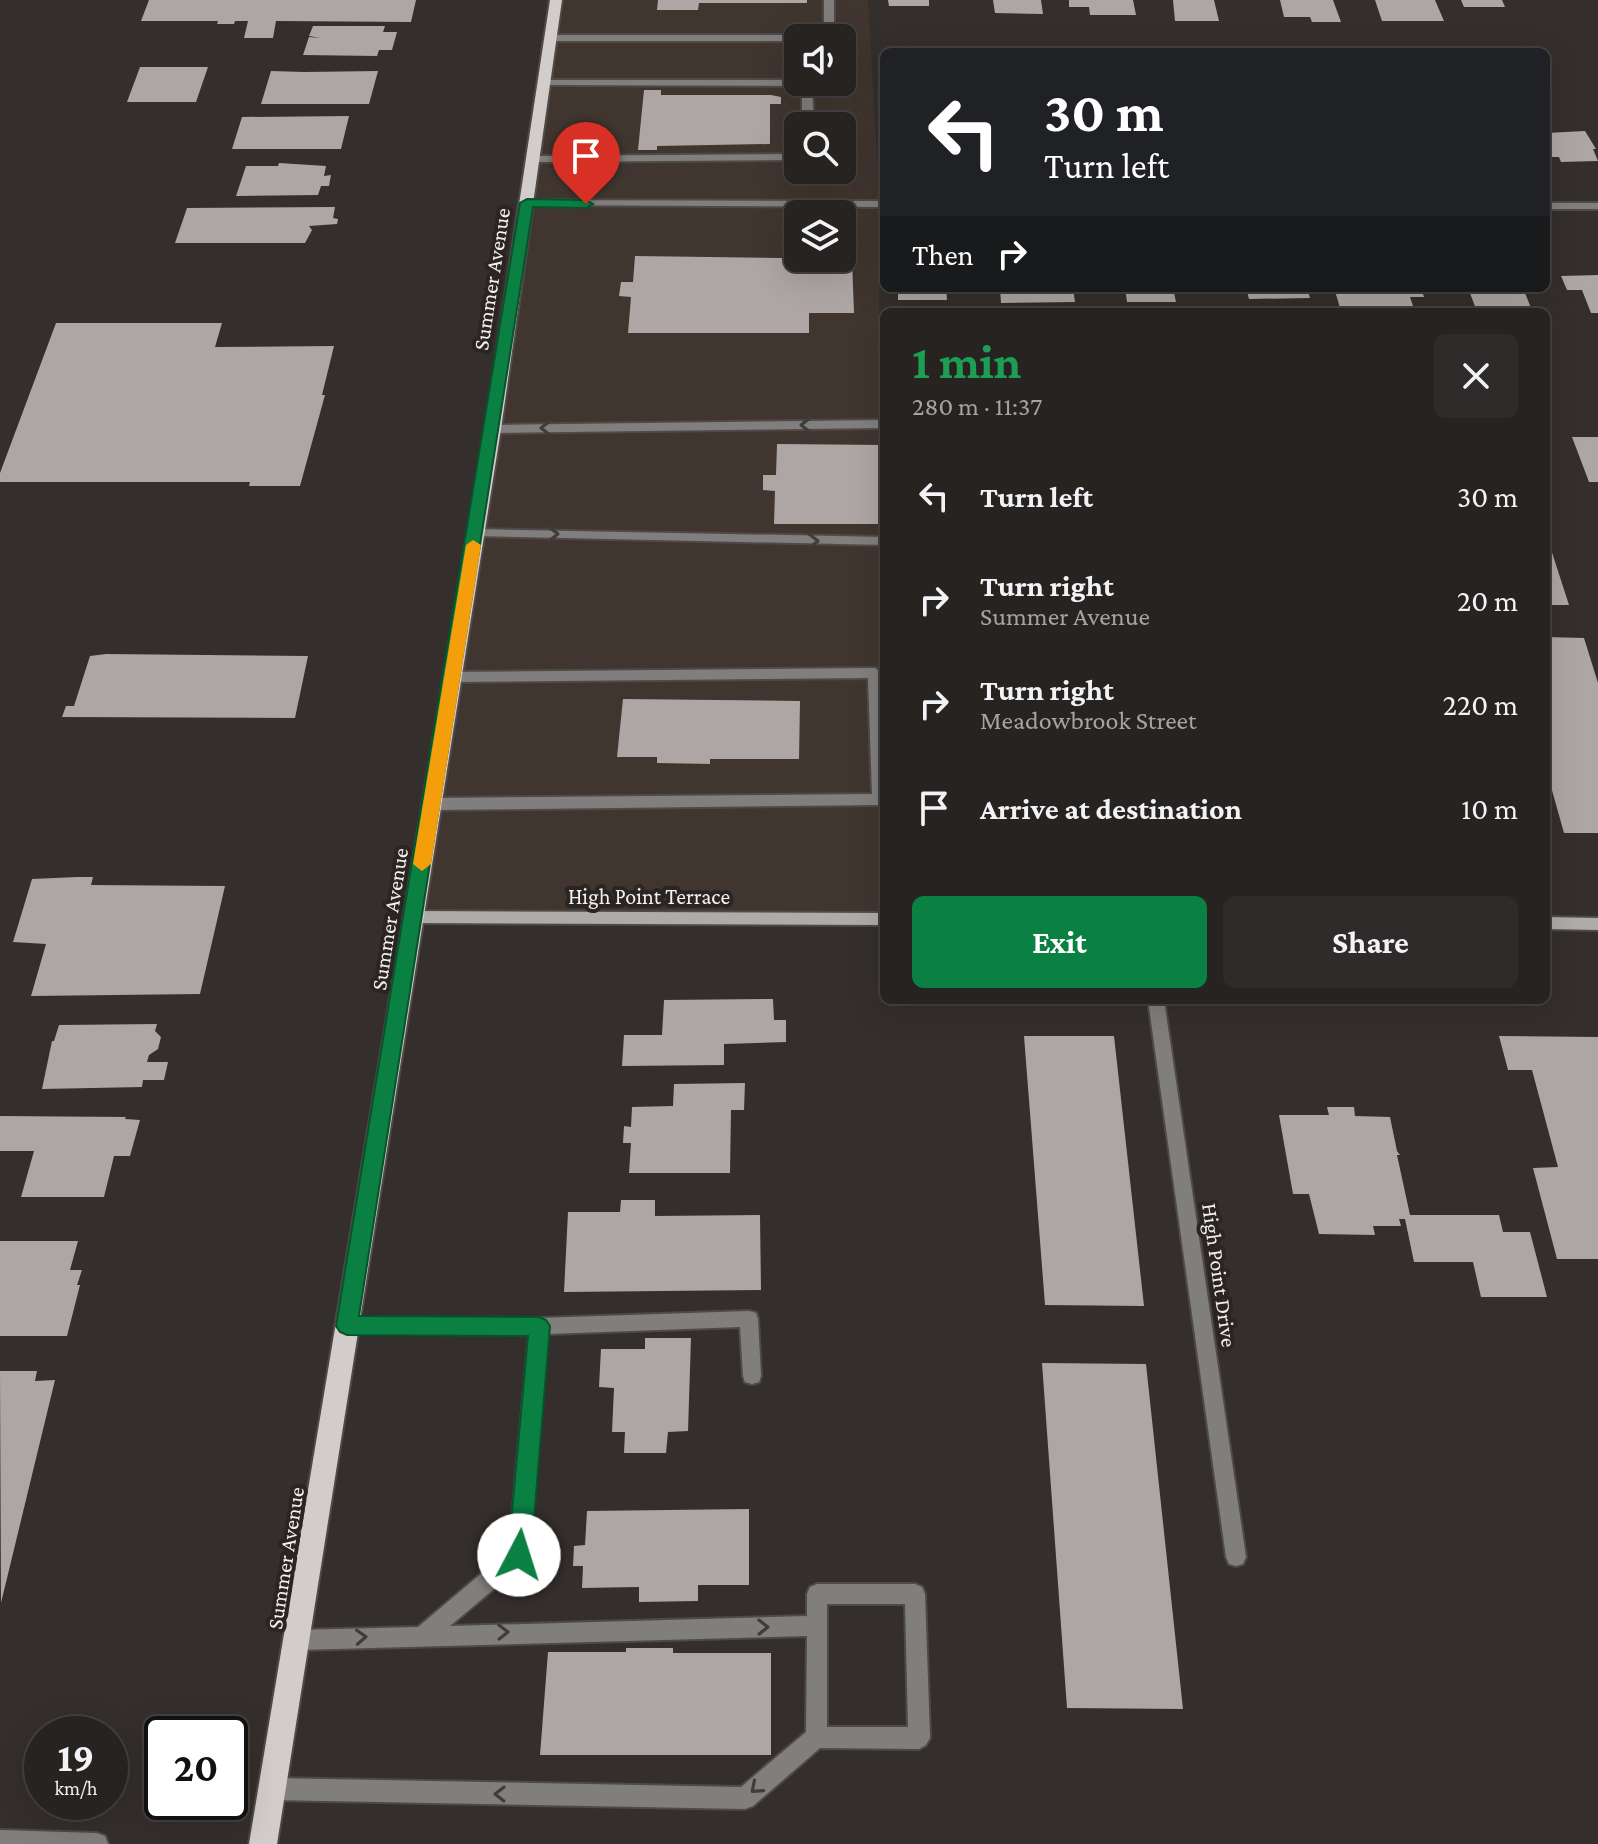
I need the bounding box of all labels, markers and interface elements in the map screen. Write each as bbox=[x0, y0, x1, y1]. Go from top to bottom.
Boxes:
map controls bbox=[784, 24, 856, 272]
button: sound bbox=[784, 24, 856, 96]
icon: left bbox=[912, 80, 1016, 184]
text: 30 m bbox=[1044, 81, 1164, 143]
button: search bbox=[784, 112, 856, 184]
pin bbox=[552, 122, 620, 204]
icon: arrive bbox=[564, 134, 608, 178]
text: Turn left bbox=[1044, 146, 1169, 186]
button: layers bbox=[784, 200, 856, 272]
street label: Summer Avenue bbox=[468, 206, 515, 352]
icon: right bbox=[990, 232, 1034, 276]
text: Then bbox=[912, 238, 974, 271]
button: close bbox=[1434, 334, 1518, 418]
text: 1 min bbox=[912, 335, 1021, 388]
text: 280 m · 11:37 bbox=[912, 392, 1042, 421]
one-way arrow bbox=[799, 416, 812, 434]
one-way arrow bbox=[539, 419, 552, 437]
icon: left bbox=[912, 474, 956, 518]
text: Turn left bbox=[980, 480, 1093, 513]
text: 30 m bbox=[1457, 480, 1518, 513]
one-way arrow bbox=[547, 525, 560, 542]
one-way arrow bbox=[807, 532, 820, 550]
text: Turn right bbox=[980, 569, 1114, 602]
icon: right bbox=[912, 578, 956, 622]
text: 20 m bbox=[1457, 584, 1518, 617]
text: Summer Avenue bbox=[980, 602, 1150, 631]
text: Turn right bbox=[980, 673, 1114, 706]
icon: right bbox=[912, 682, 956, 726]
text: 220 m bbox=[1443, 688, 1518, 721]
text: Meadowbrook Street bbox=[980, 706, 1197, 735]
icon: arrive bbox=[912, 786, 956, 830]
text: Arrive at destination bbox=[980, 792, 1242, 825]
text: 10 m bbox=[1461, 792, 1518, 825]
street label: Summer Avenue bbox=[366, 846, 413, 992]
street label: High Point Terrace bbox=[568, 884, 730, 909]
button: Exit bbox=[912, 896, 1207, 988]
button: Share bbox=[1223, 896, 1518, 988]
street label: High Point Drive bbox=[1197, 1201, 1242, 1349]
street label: Summer Avenue bbox=[262, 1485, 309, 1631]
position arrow bbox=[477, 1513, 561, 1597]
one-way arrow bbox=[757, 1618, 770, 1635]
one-way arrow bbox=[497, 1624, 510, 1641]
one-way arrow bbox=[355, 1629, 368, 1646]
speed limit sign: 20 bbox=[144, 1716, 248, 1820]
text: 19 bbox=[58, 1735, 94, 1780]
text: km/h bbox=[54, 1777, 98, 1799]
one-way arrow bbox=[751, 1778, 766, 1793]
one-way arrow bbox=[493, 1785, 506, 1802]

